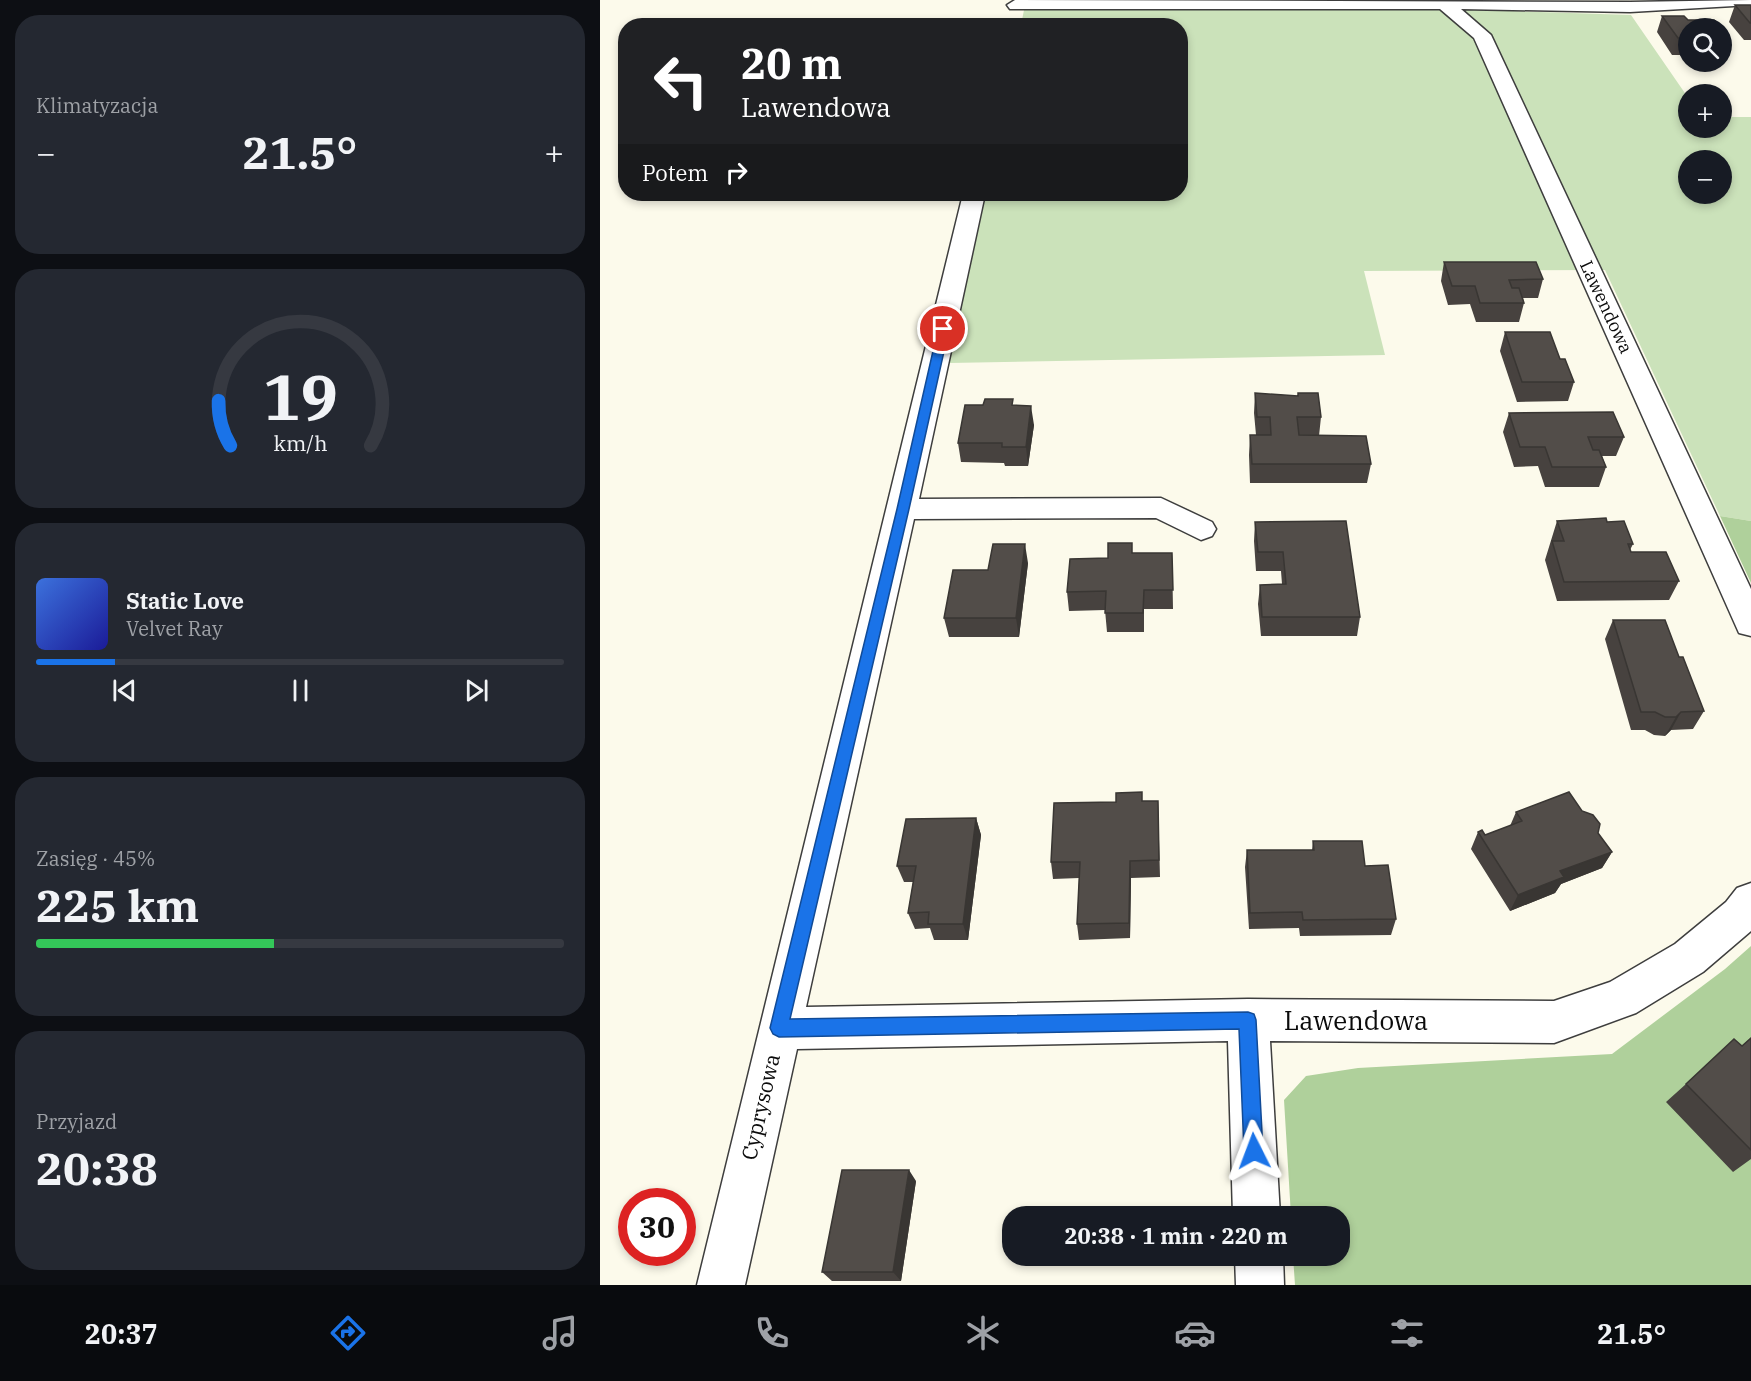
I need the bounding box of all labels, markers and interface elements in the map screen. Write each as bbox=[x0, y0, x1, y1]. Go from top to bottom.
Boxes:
map controls bbox=[1678, 18, 1732, 204]
button: search bbox=[1678, 18, 1732, 72]
text: 20 m bbox=[741, 36, 842, 91]
icon: left bbox=[642, 42, 720, 120]
button: + bbox=[1678, 84, 1732, 138]
text: Lawendowa bbox=[741, 89, 891, 124]
text: Klimatyzacja bbox=[36, 92, 158, 119]
text: 21.5° bbox=[243, 123, 357, 181]
text: − bbox=[36, 131, 56, 174]
text: + bbox=[544, 131, 564, 174]
button: − bbox=[1678, 150, 1732, 204]
icon: right bbox=[720, 156, 753, 189]
text: Potem bbox=[642, 158, 708, 187]
street label: Lawendowa bbox=[1575, 257, 1638, 357]
pin bbox=[917, 303, 968, 354]
icon: arrive bbox=[926, 312, 959, 345]
text: 19 bbox=[263, 356, 337, 437]
text: km/h bbox=[273, 429, 327, 457]
text: Static Love bbox=[126, 586, 244, 615]
text: Velvet Ray bbox=[126, 615, 223, 642]
icon: previous bbox=[108, 674, 141, 707]
icon: pause bbox=[284, 674, 317, 707]
icon: next bbox=[460, 674, 493, 707]
text: Zasięg · 45% bbox=[36, 845, 155, 872]
text: 225 km bbox=[36, 876, 199, 934]
street label: Lawendowa bbox=[1284, 1003, 1428, 1037]
street label: Cyprysowa bbox=[734, 1051, 786, 1163]
text: Przyjazd bbox=[36, 1108, 117, 1135]
position arrow bbox=[1222, 1119, 1286, 1183]
text: 20:38 bbox=[36, 1139, 158, 1197]
speed limit sign: 30 bbox=[618, 1188, 696, 1266]
text: 20:38 · 1 min · 220 m bbox=[1064, 1221, 1288, 1250]
icon: directions bbox=[327, 1312, 369, 1354]
icon: music bbox=[539, 1312, 581, 1354]
icon: phone bbox=[751, 1312, 793, 1354]
icon: climate bbox=[962, 1312, 1004, 1354]
icon: car bbox=[1174, 1312, 1216, 1354]
icon: filters bbox=[1386, 1312, 1428, 1354]
text: 20:37 bbox=[85, 1316, 158, 1351]
text: 21.5° bbox=[1597, 1316, 1666, 1351]

